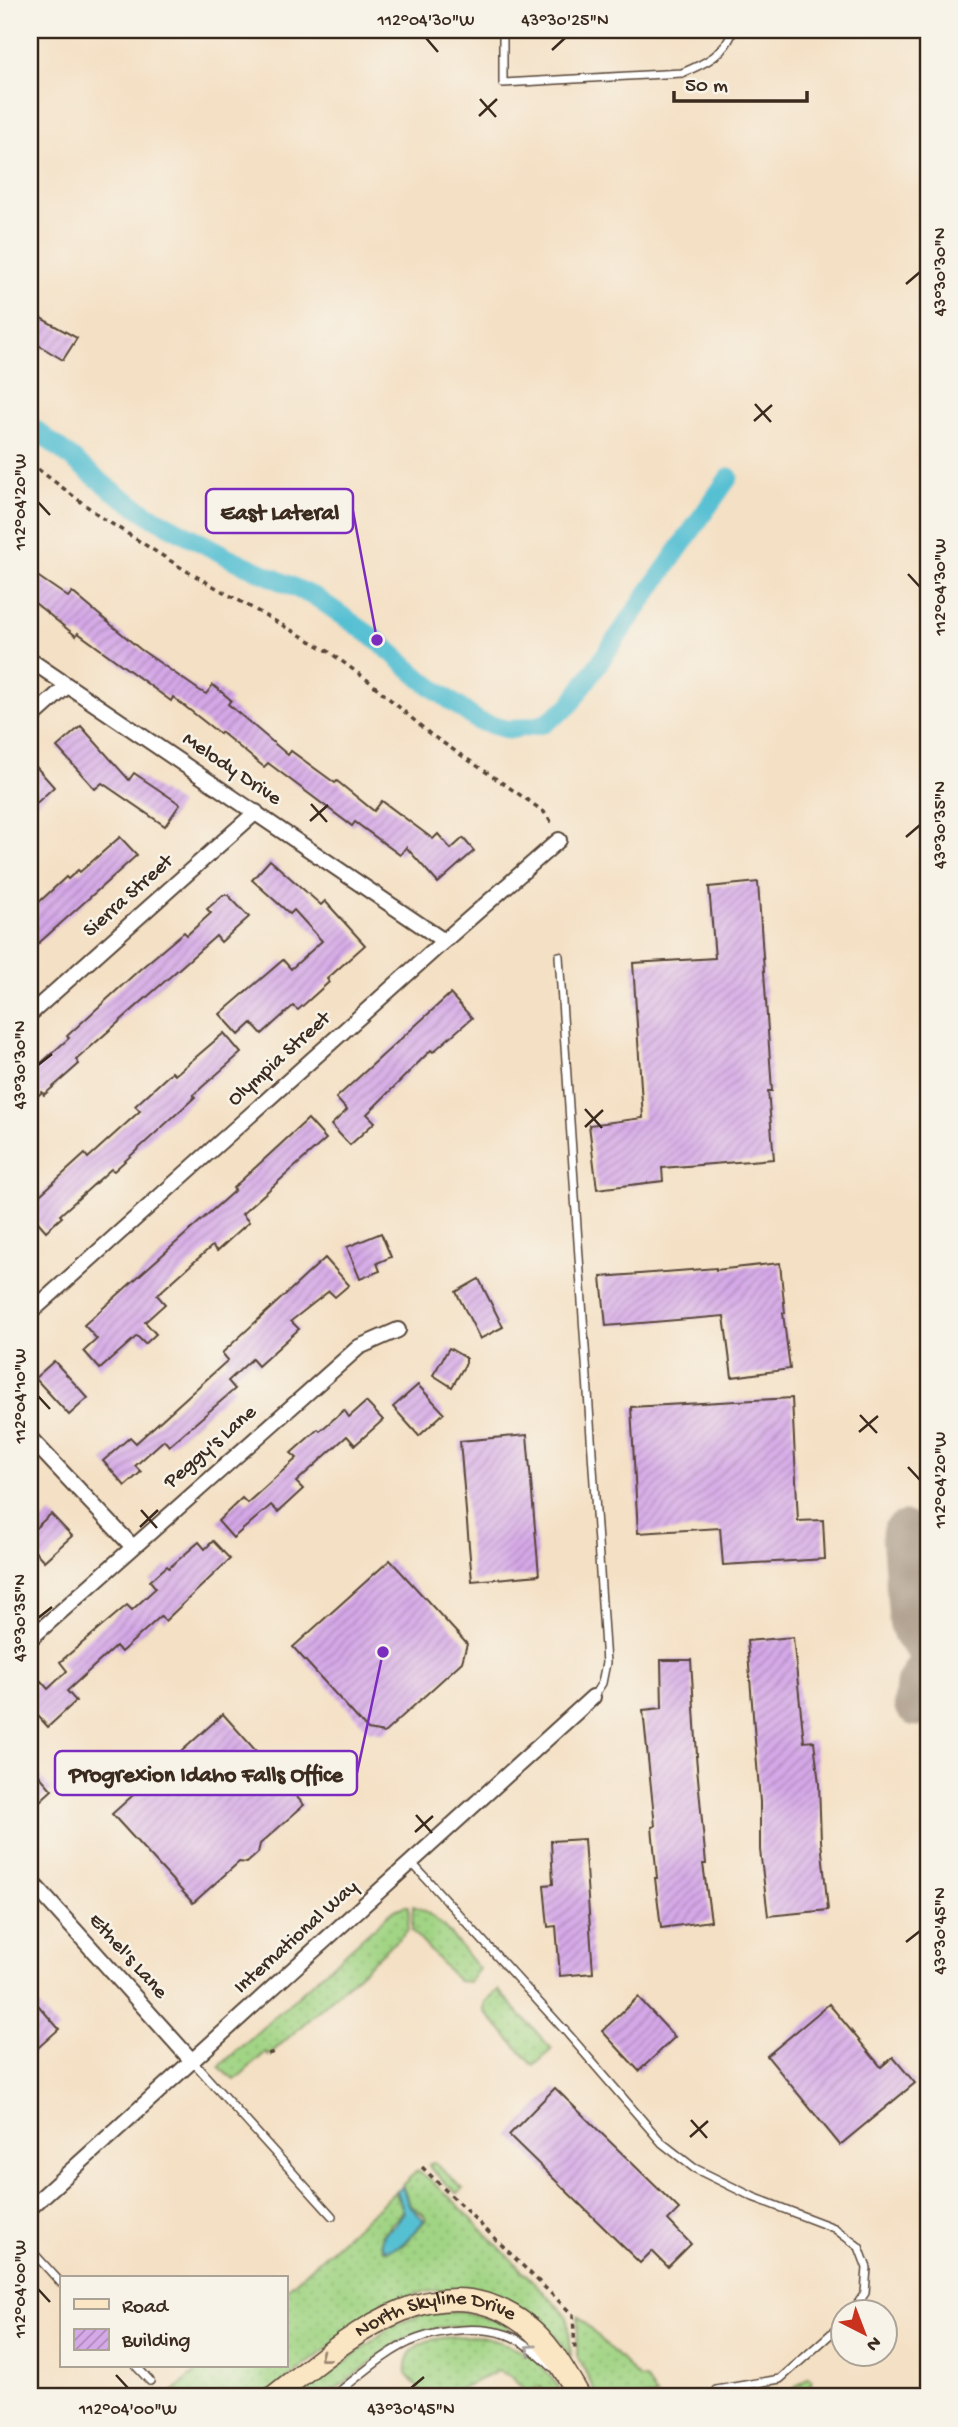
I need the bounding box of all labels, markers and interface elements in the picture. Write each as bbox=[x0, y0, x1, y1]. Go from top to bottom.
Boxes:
text: 112°04'30"W bbox=[376, 11, 475, 32]
text: 43°30'25"N bbox=[521, 11, 609, 32]
scale bar bbox=[674, 60, 808, 104]
text: 50 m bbox=[685, 75, 728, 100]
text: 43°30'30"N bbox=[931, 228, 952, 316]
text: 112°04'20"W bbox=[11, 454, 32, 551]
callout: East Lateral bbox=[206, 489, 353, 533]
text: East Lateral bbox=[221, 501, 339, 528]
text: 112°04'30"W bbox=[931, 538, 952, 637]
street label: Melody Drive bbox=[177, 728, 286, 813]
text: 43°30'35"N bbox=[931, 781, 952, 869]
street label: Sierra Street bbox=[79, 848, 181, 944]
street label: Olympia Street bbox=[223, 1006, 338, 1113]
text: 43°30'30"N bbox=[11, 1021, 32, 1109]
text: 112°04'10"W bbox=[11, 1348, 32, 1445]
street label: Peggy's Lane bbox=[159, 1400, 263, 1496]
text: 112°04'20"W bbox=[931, 1432, 952, 1529]
text: 43°30'35"N bbox=[11, 1574, 32, 1662]
callout: Progrexion Idaho Falls Office bbox=[55, 1751, 357, 1795]
text: Progrexion Idaho Falls Office bbox=[67, 1763, 344, 1790]
street label: International Way bbox=[230, 1876, 364, 2000]
text: 43°30'45"N bbox=[931, 1887, 952, 1975]
street label: Ethel's Lane bbox=[82, 1909, 173, 2006]
text: 112°04'00"W bbox=[11, 2240, 32, 2339]
legend bbox=[60, 2276, 287, 2368]
street label: North Skyline Drive bbox=[351, 2287, 521, 2344]
text: Road bbox=[122, 2296, 170, 2321]
north arrow bbox=[828, 2298, 898, 2368]
text: Building bbox=[121, 2330, 191, 2355]
text: N bbox=[861, 2330, 885, 2356]
one-way arrow bbox=[524, 2344, 537, 2357]
one-way arrow bbox=[319, 2349, 332, 2361]
text: 112°04'00"W bbox=[78, 2400, 177, 2421]
text: 43°30'45"N bbox=[367, 2400, 455, 2421]

